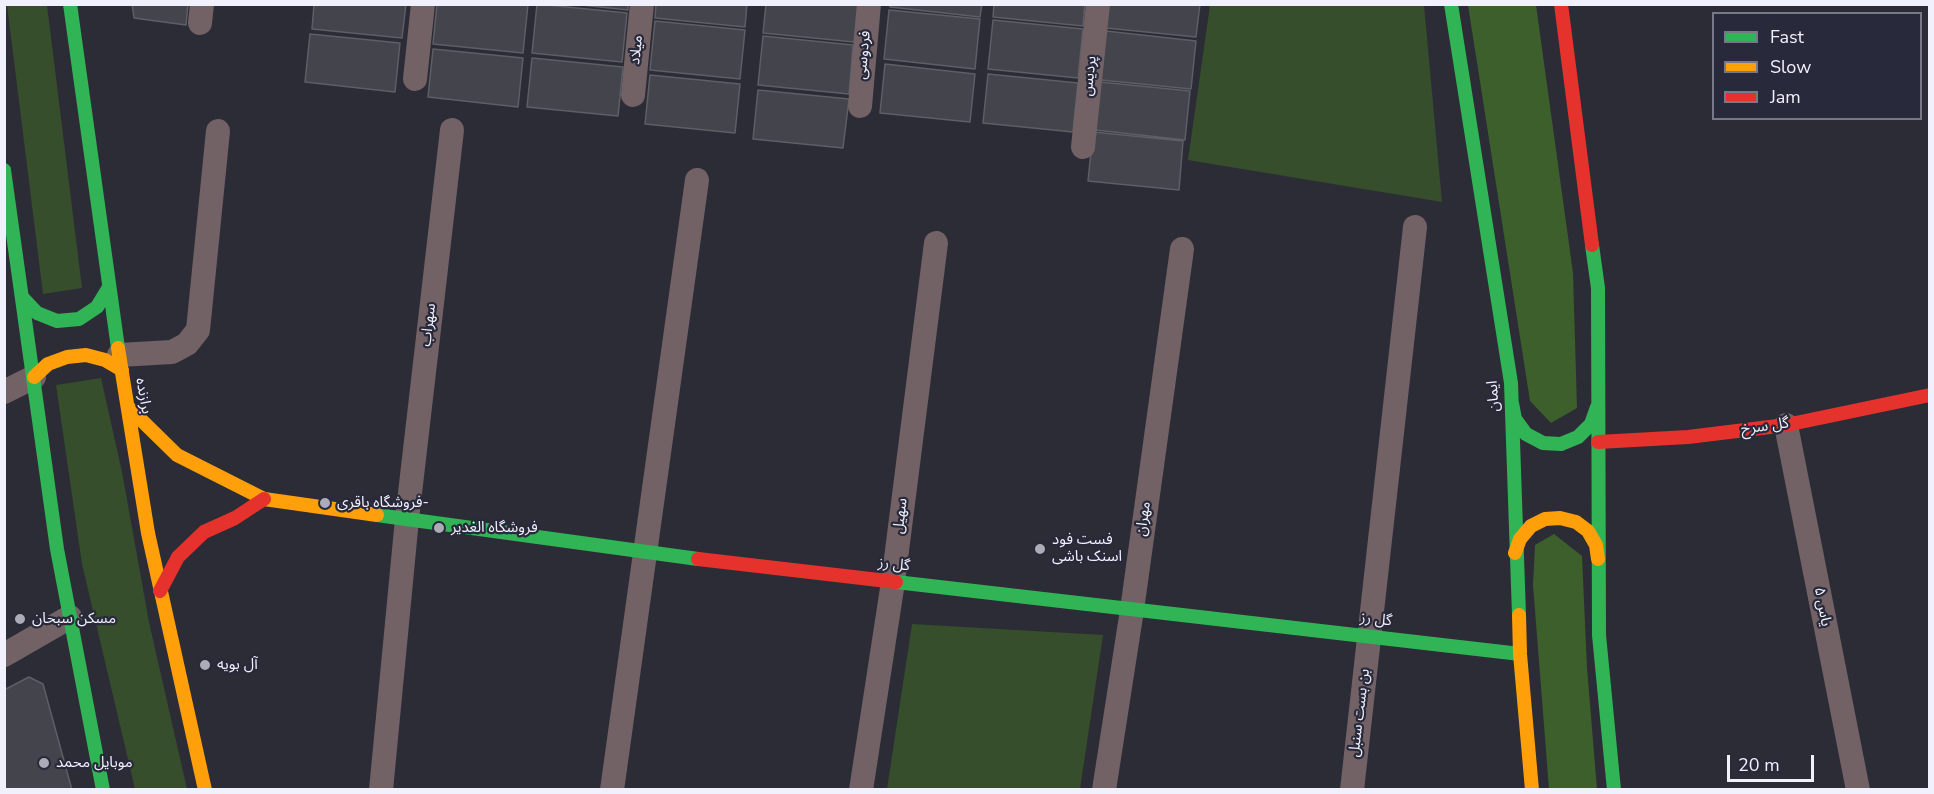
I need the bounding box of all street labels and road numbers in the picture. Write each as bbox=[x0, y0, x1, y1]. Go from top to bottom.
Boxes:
street label: فردوسی bbox=[853, 30, 875, 80]
street label: میلاد bbox=[627, 34, 647, 66]
street label: پردیس bbox=[1079, 55, 1101, 97]
street label: سهراب bbox=[417, 302, 441, 348]
street label: برازنده bbox=[131, 377, 155, 415]
street label: ایمان bbox=[1484, 380, 1504, 412]
street label: گل سرخ bbox=[1740, 415, 1790, 439]
street label: سهیل bbox=[890, 497, 912, 535]
street label: مهران bbox=[1133, 500, 1155, 538]
street label: گل رز bbox=[877, 554, 911, 576]
street label: یاس ۵ bbox=[1809, 586, 1835, 628]
street label: گل رز bbox=[1359, 609, 1393, 631]
street label: بن بست سنبل bbox=[1346, 668, 1374, 758]

